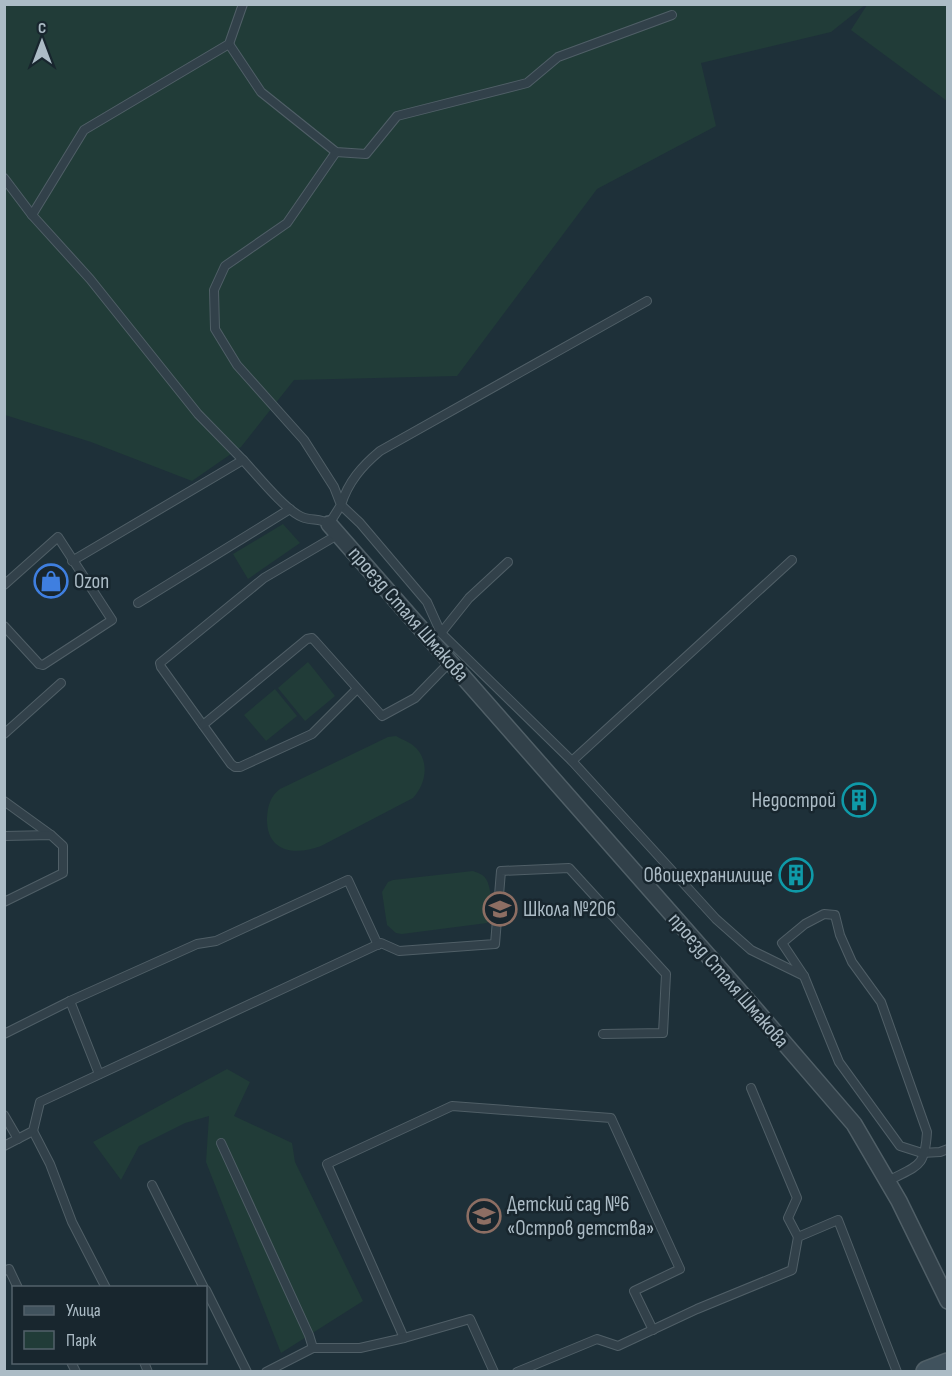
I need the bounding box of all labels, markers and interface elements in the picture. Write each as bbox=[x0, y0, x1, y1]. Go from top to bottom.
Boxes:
north arrow bbox=[12, 12, 72, 72]
text: С bbox=[38, 19, 46, 38]
street label: проезд Сталя Шмакова bbox=[343, 542, 474, 687]
shop icon: Ozon bbox=[33, 563, 69, 599]
place label: Ozon bbox=[74, 569, 109, 594]
building icon: Недострой bbox=[841, 782, 877, 818]
place label: Недострой bbox=[752, 788, 836, 813]
building icon: Овощехранилище bbox=[778, 857, 814, 893]
place label: Овощехранилище bbox=[643, 863, 773, 888]
school or university icon: Школа №206 bbox=[482, 891, 518, 927]
place label: Школа №206 bbox=[523, 897, 616, 922]
street label: проезд Сталя Шмакова bbox=[663, 908, 794, 1053]
place label: Детский сад №6 «Остров детства» bbox=[507, 1192, 654, 1241]
school or university icon: Детский сад №6 «Остров детства» bbox=[466, 1198, 502, 1234]
legend bbox=[12, 1286, 207, 1364]
text: Улица bbox=[66, 1300, 101, 1321]
text: Парк bbox=[66, 1330, 97, 1351]

